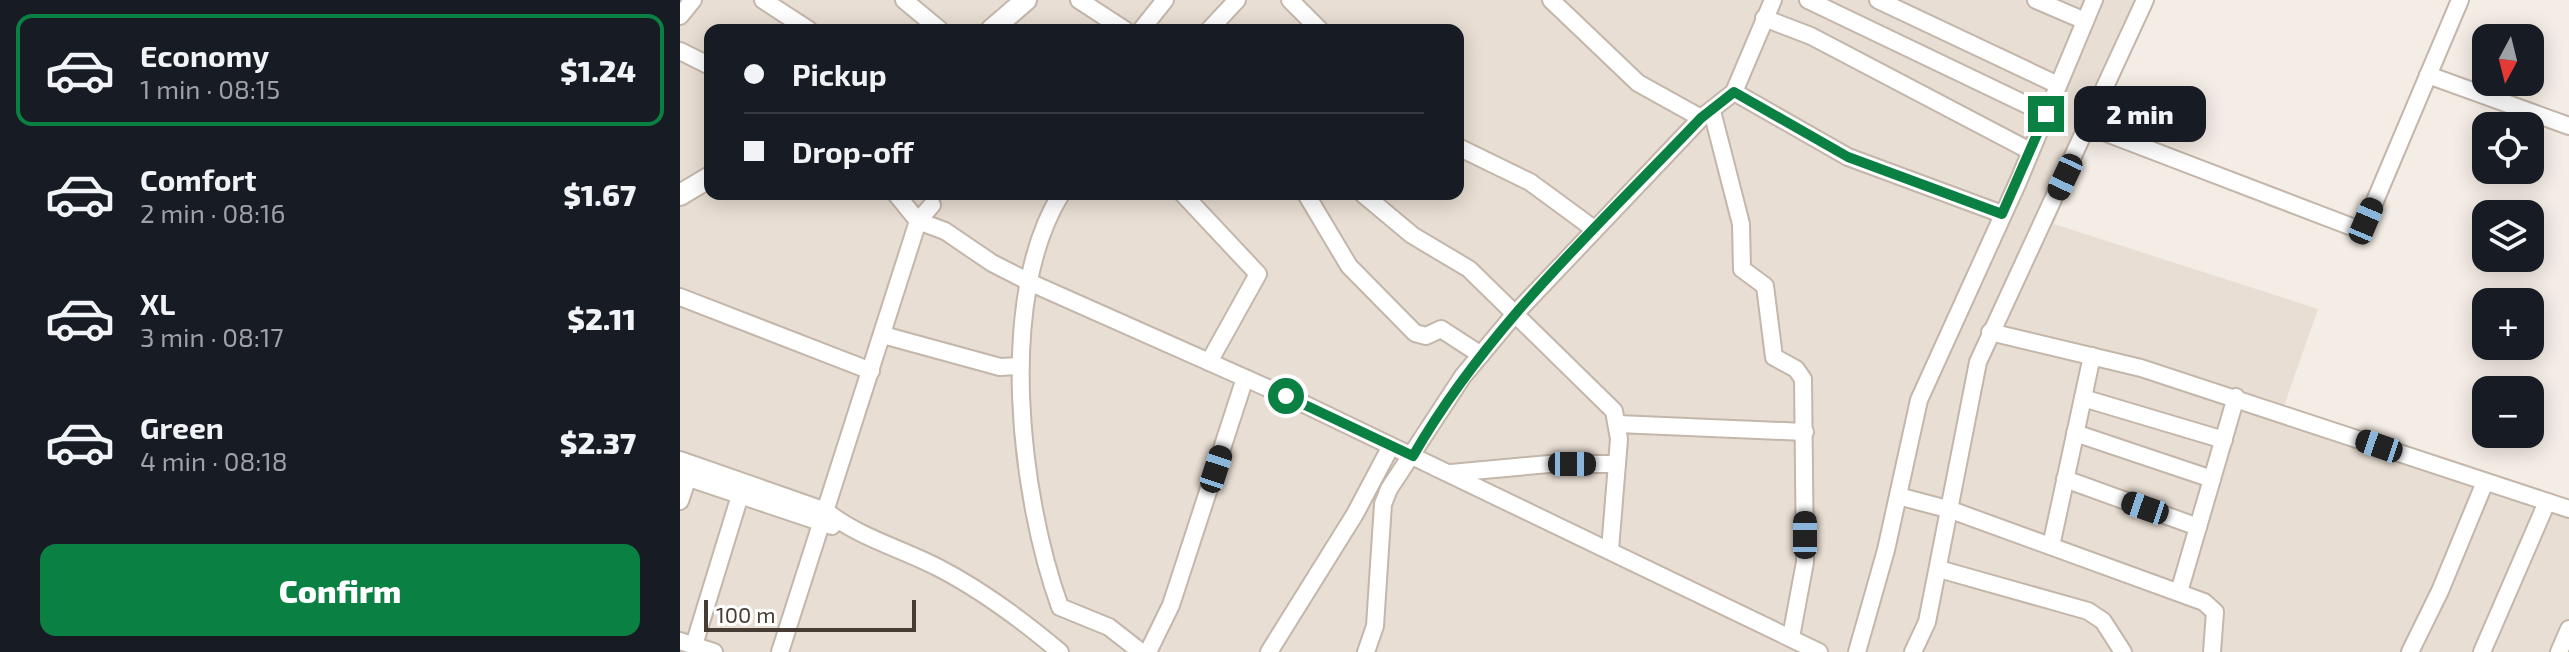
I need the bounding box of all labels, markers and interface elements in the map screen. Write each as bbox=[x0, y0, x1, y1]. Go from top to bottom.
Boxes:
north arrow bbox=[2472, 24, 2544, 96]
map controls bbox=[2472, 24, 2544, 448]
icon: car bbox=[44, 34, 116, 106]
text: Economy bbox=[140, 37, 269, 73]
text: $1.24 bbox=[560, 52, 636, 88]
text: Pickup bbox=[792, 56, 887, 92]
text: 1 min · 08:15 bbox=[140, 73, 280, 104]
callout: 2 min bbox=[2074, 86, 2206, 142]
route end bbox=[2028, 96, 2064, 132]
text: 2 min bbox=[2106, 98, 2174, 129]
button: locate bbox=[2472, 112, 2544, 184]
text: Drop-off bbox=[792, 133, 914, 169]
car bbox=[2044, 150, 2086, 204]
icon: car bbox=[44, 158, 116, 230]
text: Comfort bbox=[140, 161, 257, 197]
text: $1.67 bbox=[563, 176, 636, 212]
car bbox=[2346, 194, 2386, 248]
text: 2 min · 08:16 bbox=[140, 197, 285, 228]
button: layers bbox=[2472, 200, 2544, 272]
icon: car bbox=[44, 282, 116, 354]
text: XL bbox=[140, 285, 175, 321]
button: + bbox=[2472, 288, 2544, 360]
text: $2.11 bbox=[567, 300, 636, 336]
text: 3 min · 08:17 bbox=[140, 321, 284, 352]
button: − bbox=[2472, 376, 2544, 448]
route start bbox=[1268, 378, 1304, 414]
icon: car bbox=[44, 406, 116, 478]
text: Green bbox=[140, 409, 224, 445]
text: $2.37 bbox=[560, 424, 636, 460]
car bbox=[2352, 427, 2406, 465]
car bbox=[1197, 442, 1235, 496]
text: 4 min · 08:18 bbox=[140, 445, 288, 476]
car bbox=[1548, 452, 1596, 476]
car bbox=[2118, 489, 2172, 527]
car bbox=[1793, 511, 1817, 559]
button: Confirm bbox=[40, 544, 640, 636]
scale bar bbox=[704, 596, 916, 632]
text: 100 m bbox=[716, 601, 775, 627]

